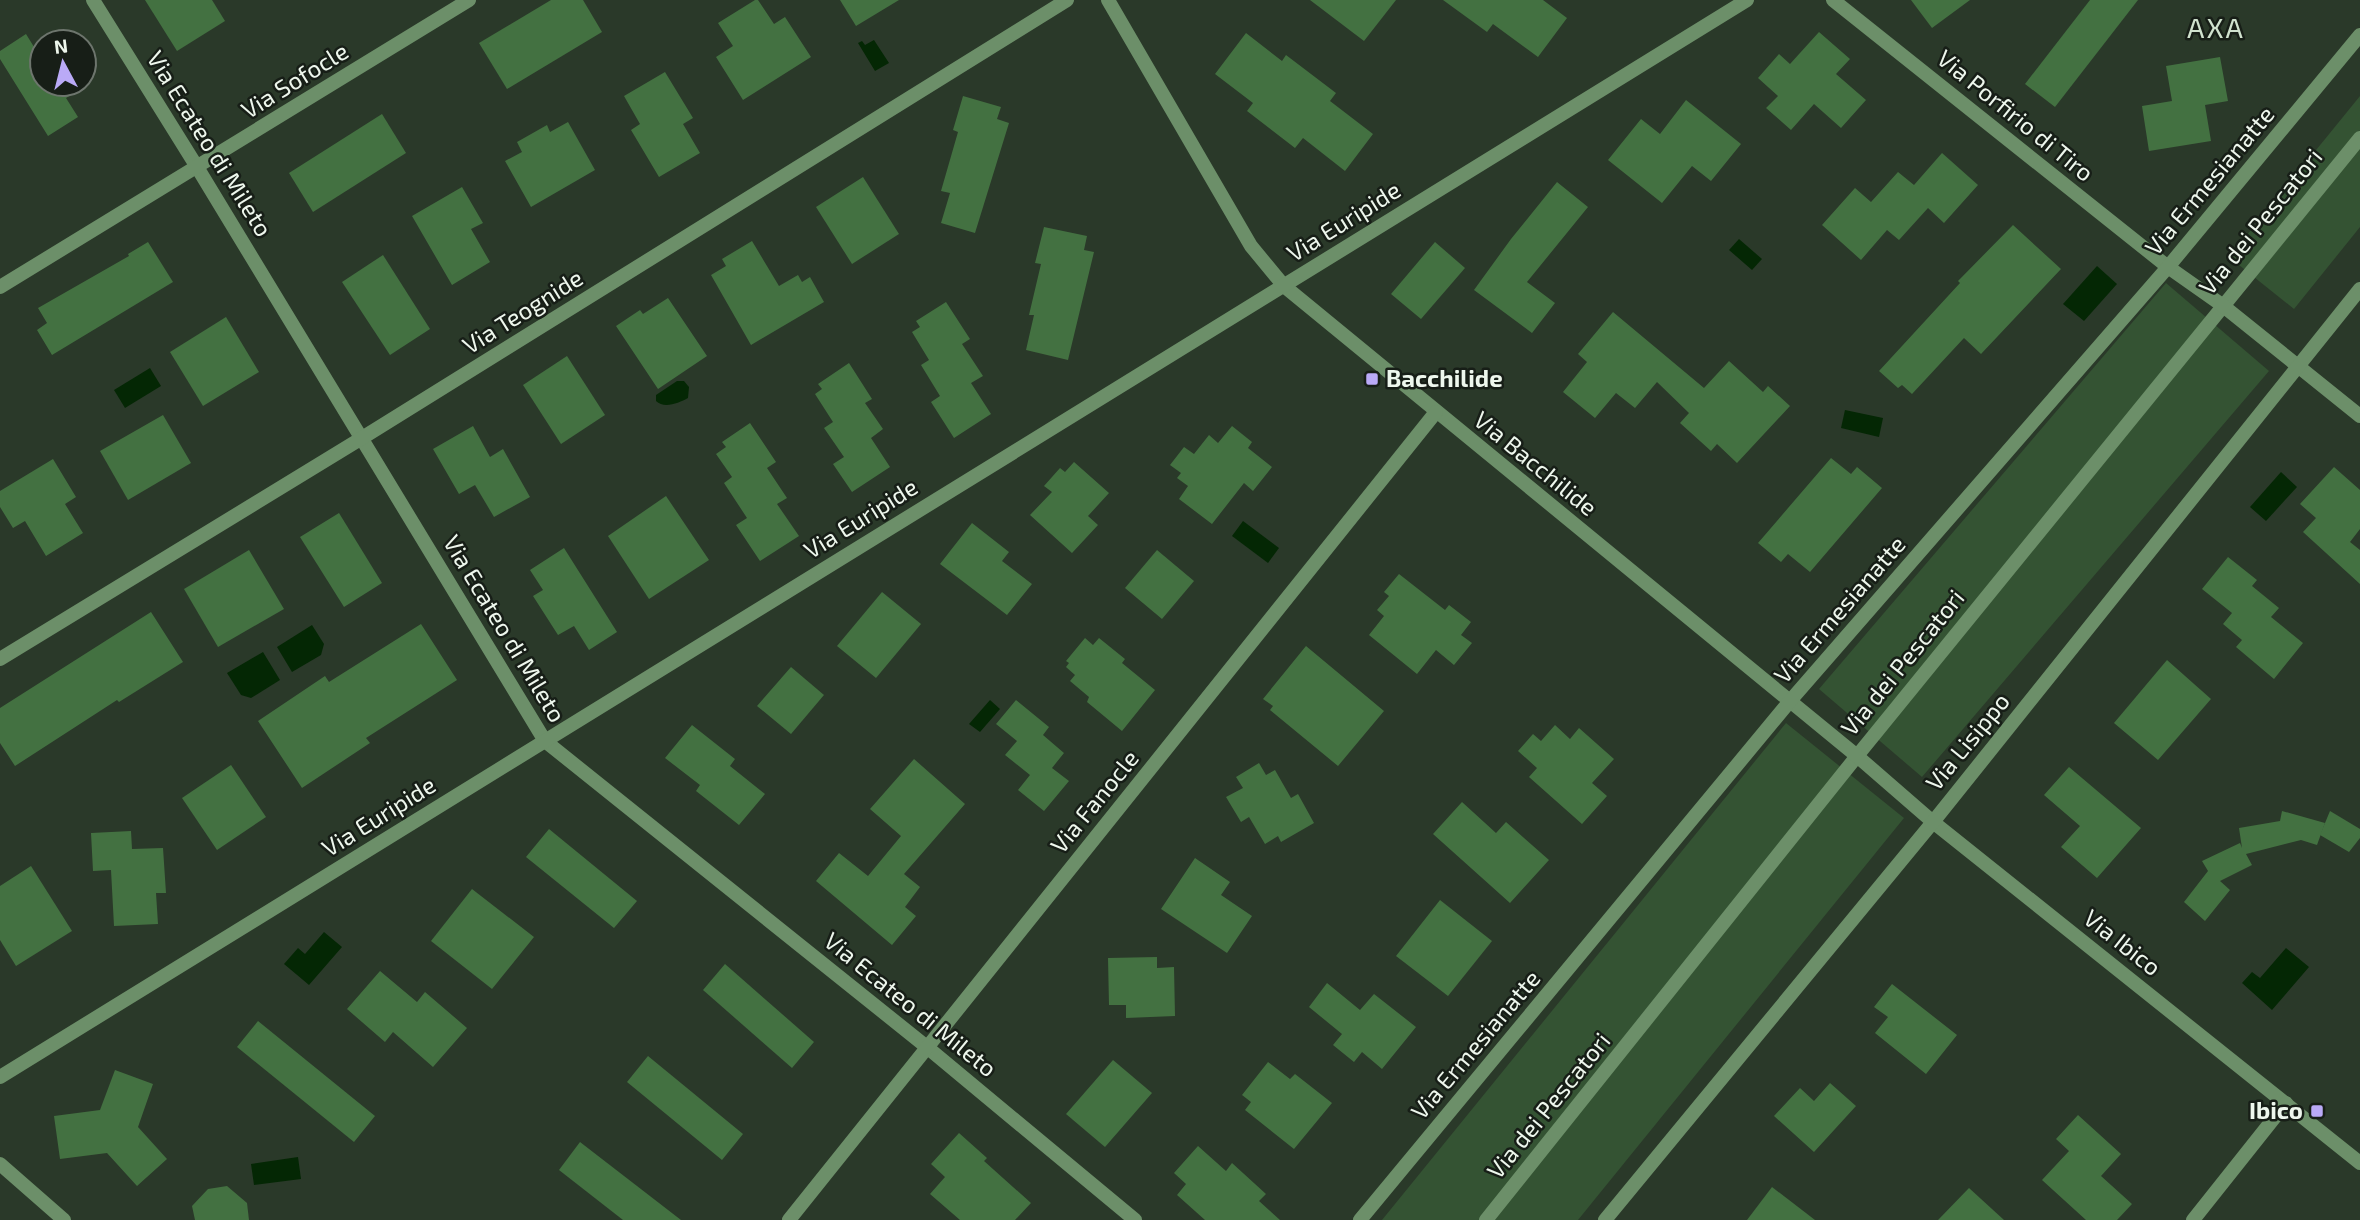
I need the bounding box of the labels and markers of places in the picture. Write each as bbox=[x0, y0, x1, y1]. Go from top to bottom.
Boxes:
place label: Bacchilide bbox=[1386, 363, 1503, 392]
marker: Bacchilide bbox=[1364, 371, 1380, 387]
place label: Ibico bbox=[2249, 1095, 2303, 1124]
marker: Ibico bbox=[2309, 1103, 2325, 1119]

